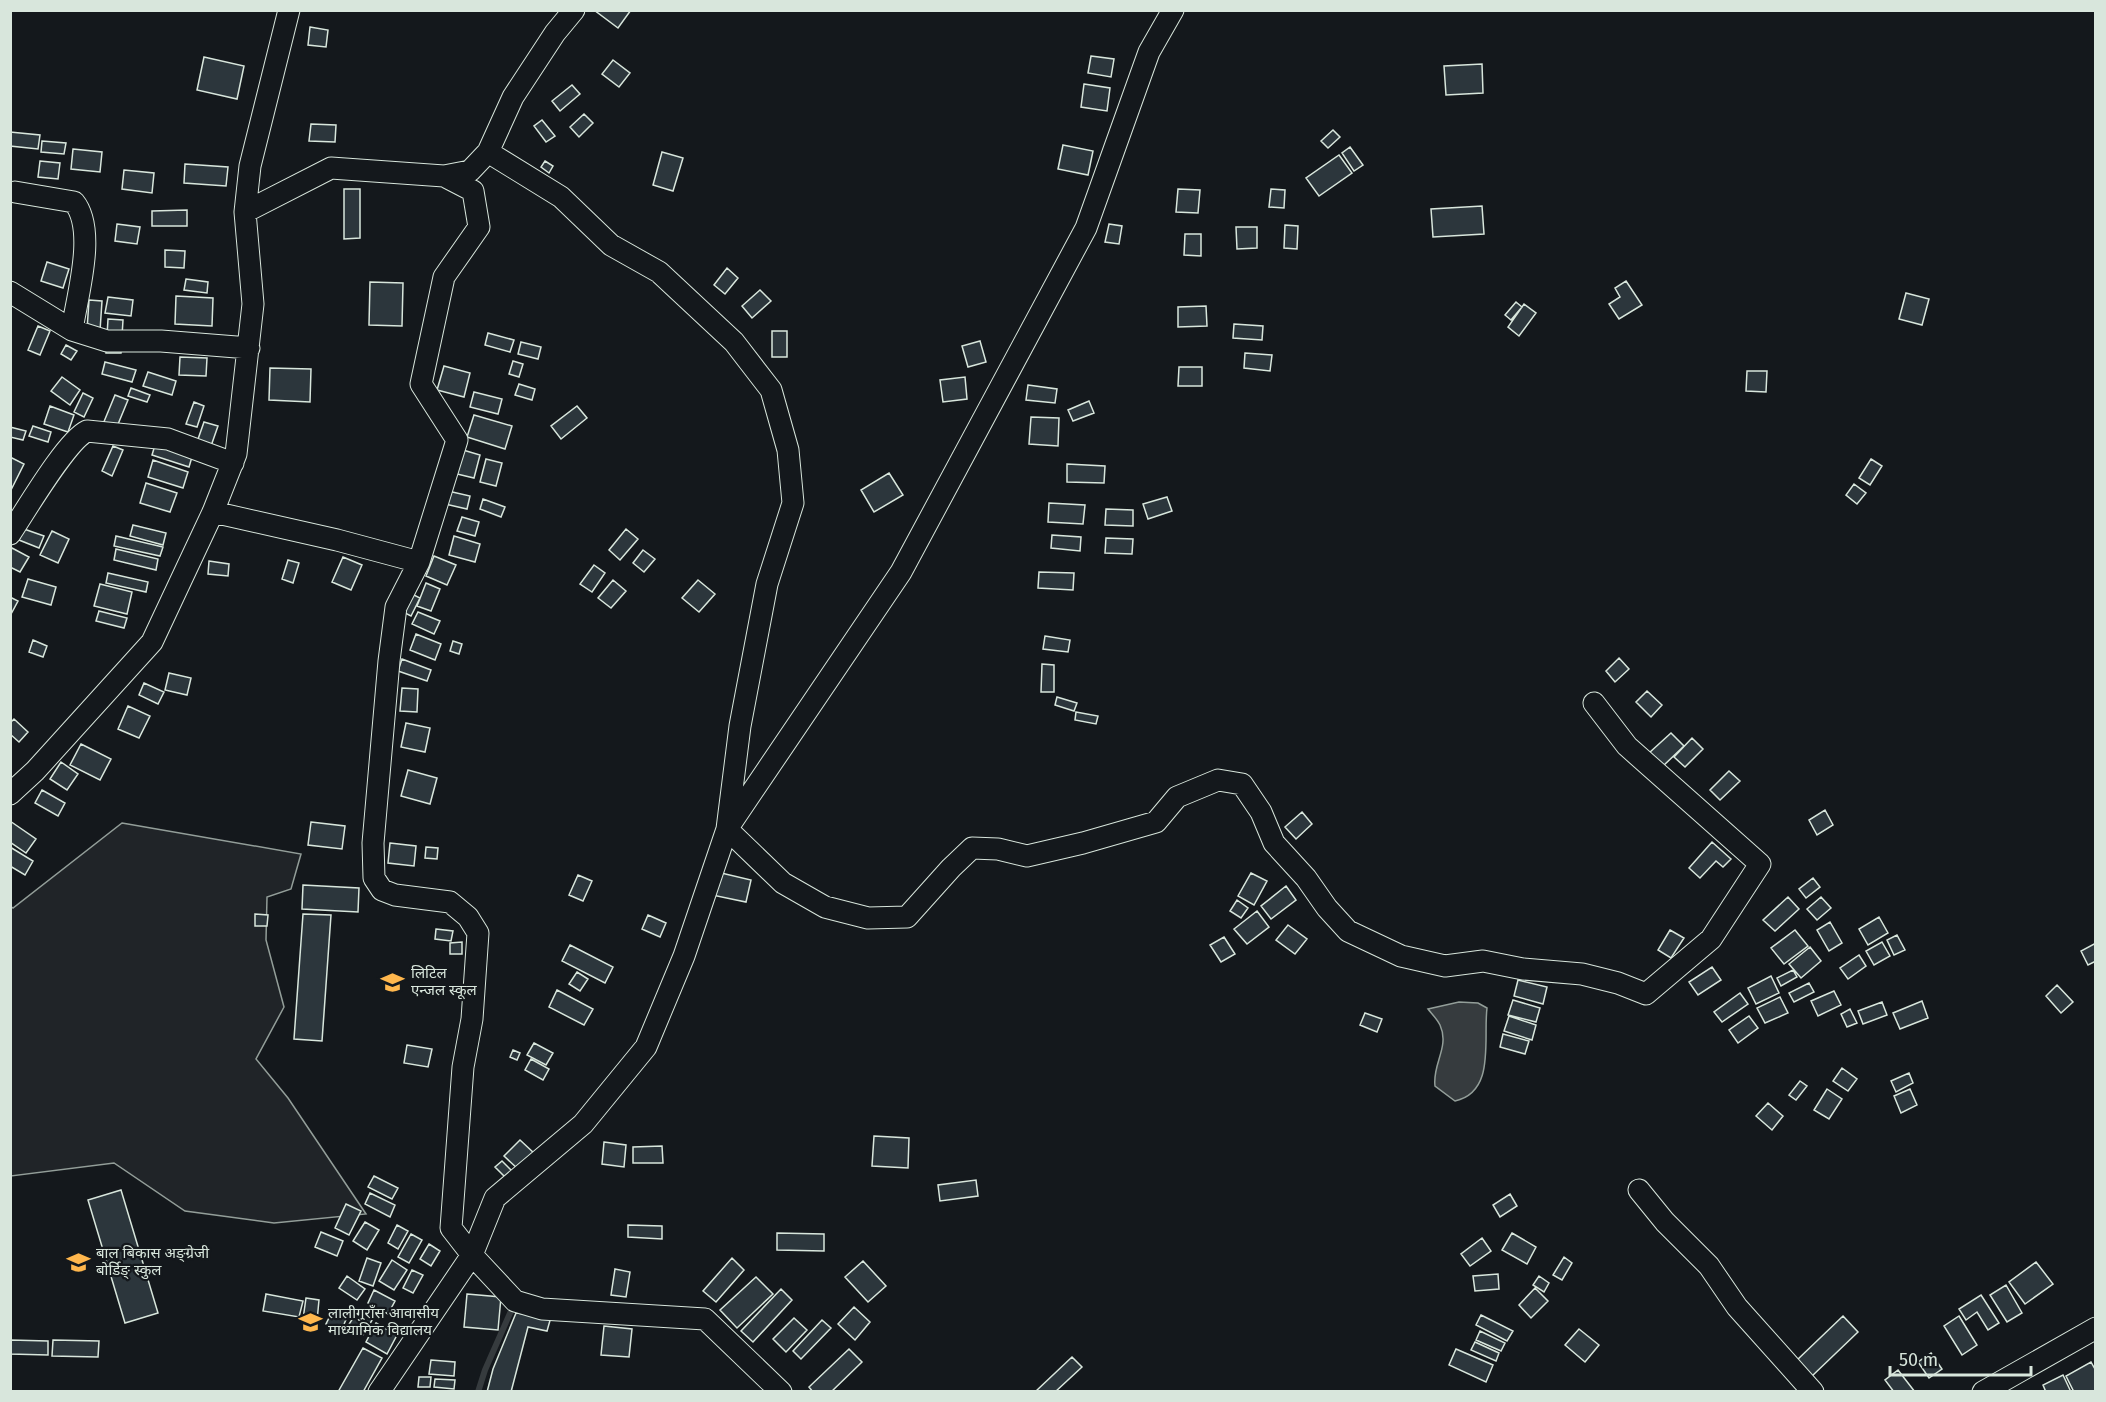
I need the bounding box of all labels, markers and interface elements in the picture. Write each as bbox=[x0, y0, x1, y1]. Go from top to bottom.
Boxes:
place label: लिटिल एन्जल स्कूल bbox=[411, 964, 477, 1000]
school or university icon: लिटिल एन्जल स्कूल bbox=[380, 969, 406, 995]
place label: बाल बिकास अङ्ग्रेजी बोर्डिङ् स्कुल bbox=[96, 1244, 210, 1280]
school or university icon: बाल बिकास अङ्ग्रेजी बोर्डिङ् स्कुल bbox=[65, 1249, 91, 1275]
place label: लालीगुराँस आवासीय माध्यामिक विद्यालय bbox=[328, 1304, 439, 1339]
school or university icon: लालीगुराँस आवासीय माध्यामिक विद्यालय bbox=[297, 1309, 323, 1335]
scale bar bbox=[1890, 1339, 2031, 1377]
text: 50 m bbox=[1899, 1349, 1938, 1371]

